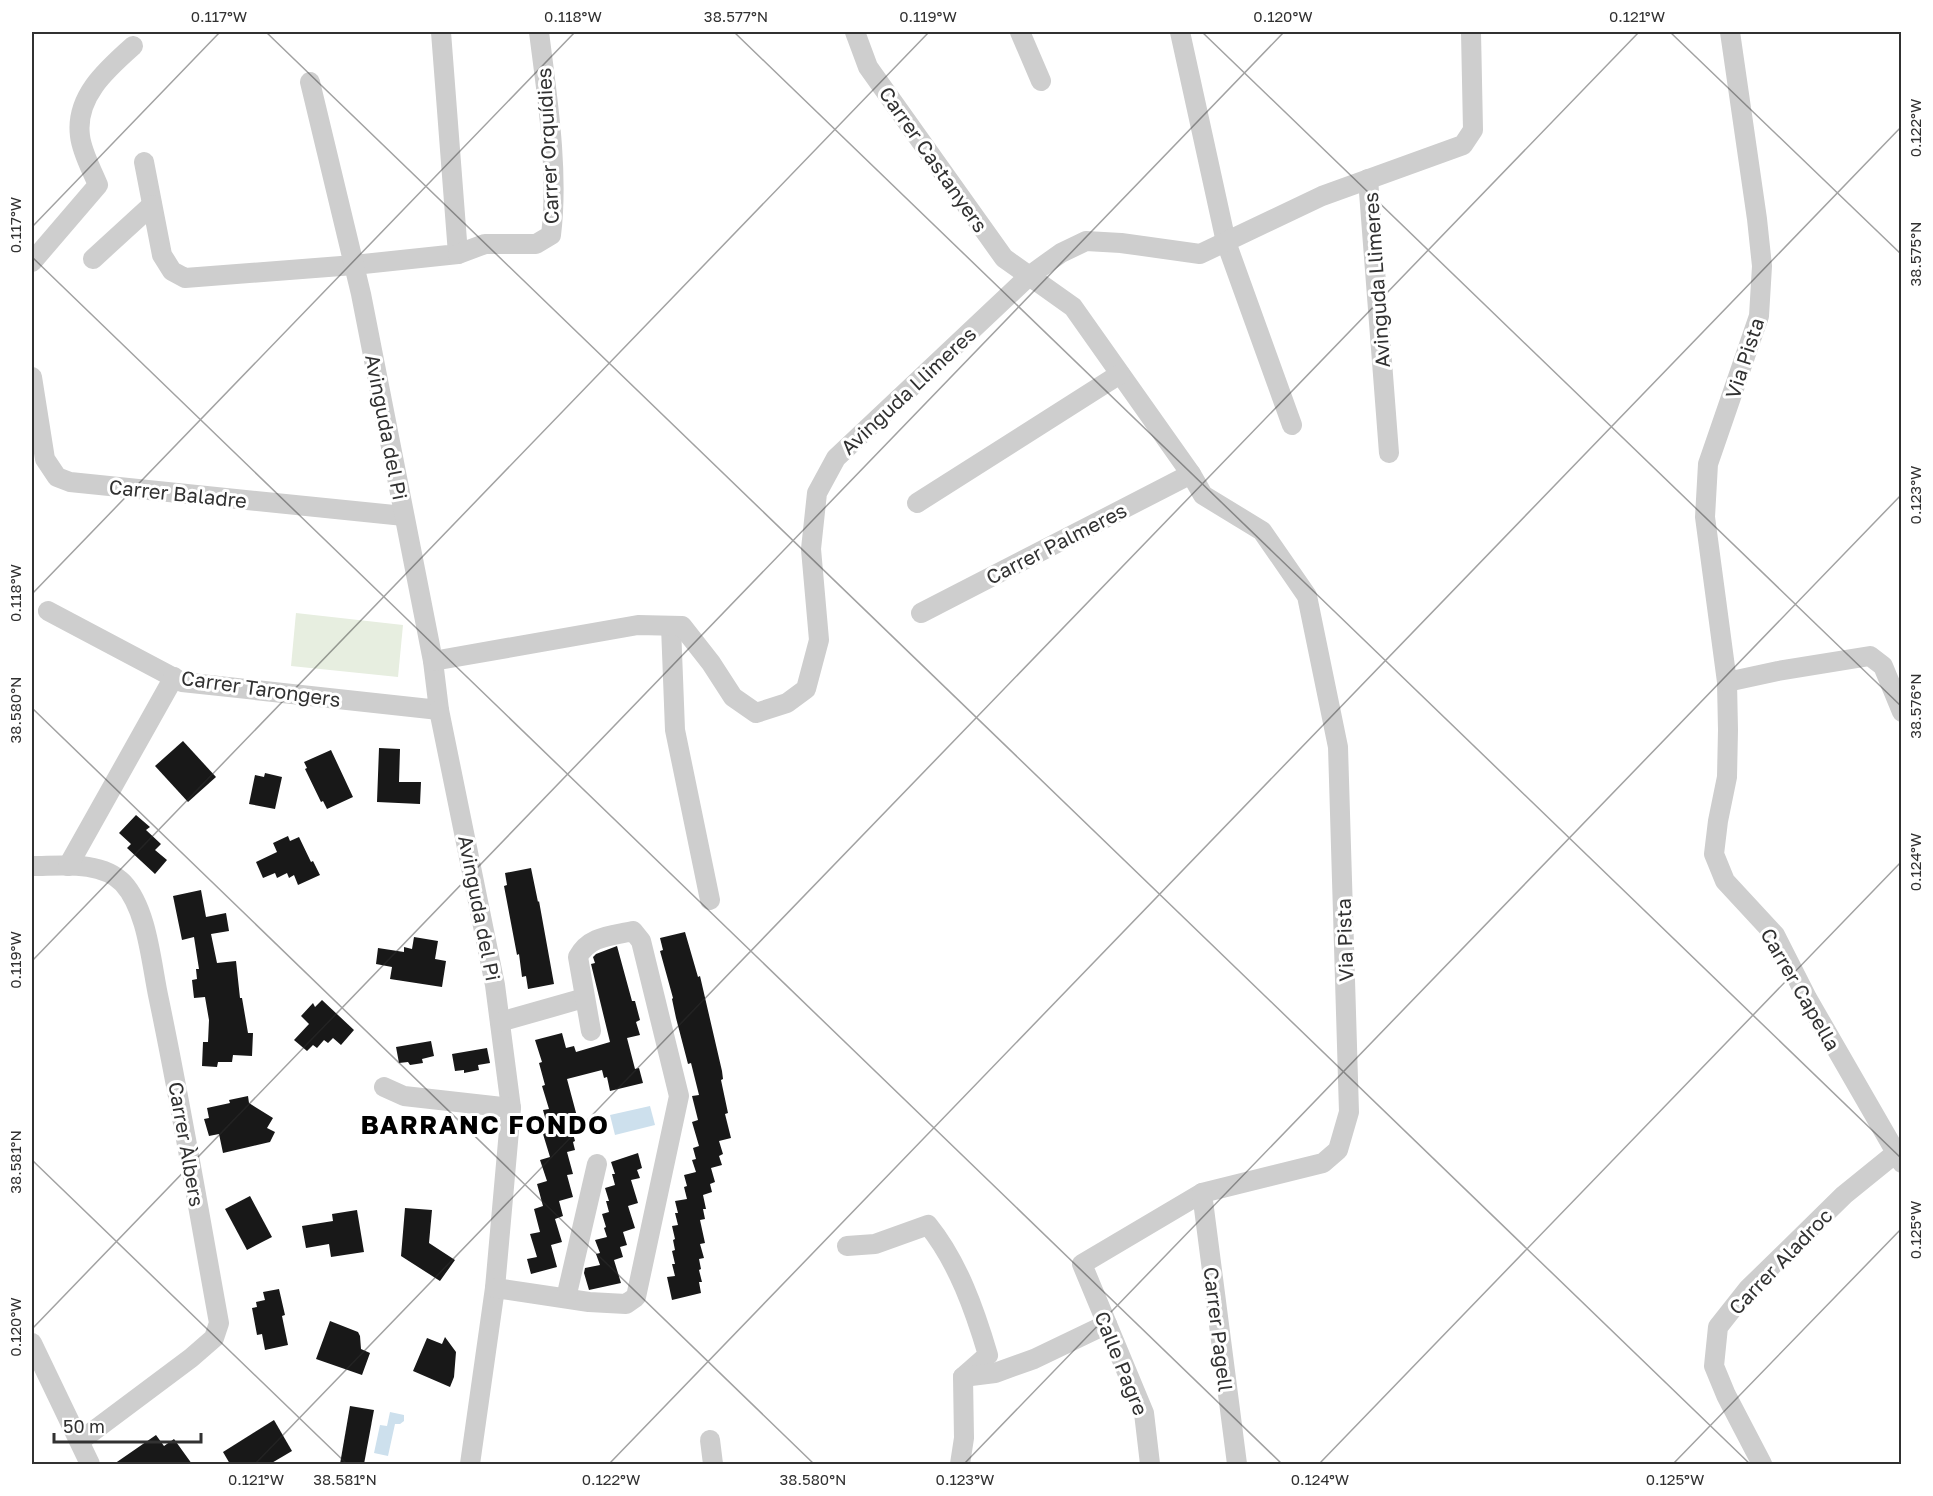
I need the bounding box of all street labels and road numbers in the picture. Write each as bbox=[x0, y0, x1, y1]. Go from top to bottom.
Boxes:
street label: Carrer Orquídies bbox=[531, 67, 563, 225]
street label: Carrer Castanyers bbox=[875, 82, 993, 236]
street label: Avinguda Llimeres bbox=[1358, 191, 1394, 369]
street label: Via Pista bbox=[1720, 315, 1768, 401]
street label: Avinguda Llimeres bbox=[835, 321, 981, 459]
street label: Avinguda del Pi bbox=[361, 352, 413, 502]
street label: Carrer Baladre bbox=[108, 474, 248, 512]
street label: Carrer Palmeres bbox=[982, 497, 1130, 589]
street label: Carrer Tarongers bbox=[180, 665, 342, 711]
street label: Avinguda del Pi bbox=[454, 833, 506, 983]
street label: Via Pista bbox=[1331, 898, 1357, 982]
street label: Carrer Capella bbox=[1756, 923, 1846, 1055]
street label: Carrer Àlbers bbox=[164, 1080, 210, 1208]
street label: Carrer Aladroc bbox=[1723, 1203, 1837, 1319]
street label: Carrer Pagell bbox=[1199, 1265, 1239, 1393]
street label: Calle Pagre bbox=[1090, 1308, 1154, 1418]

